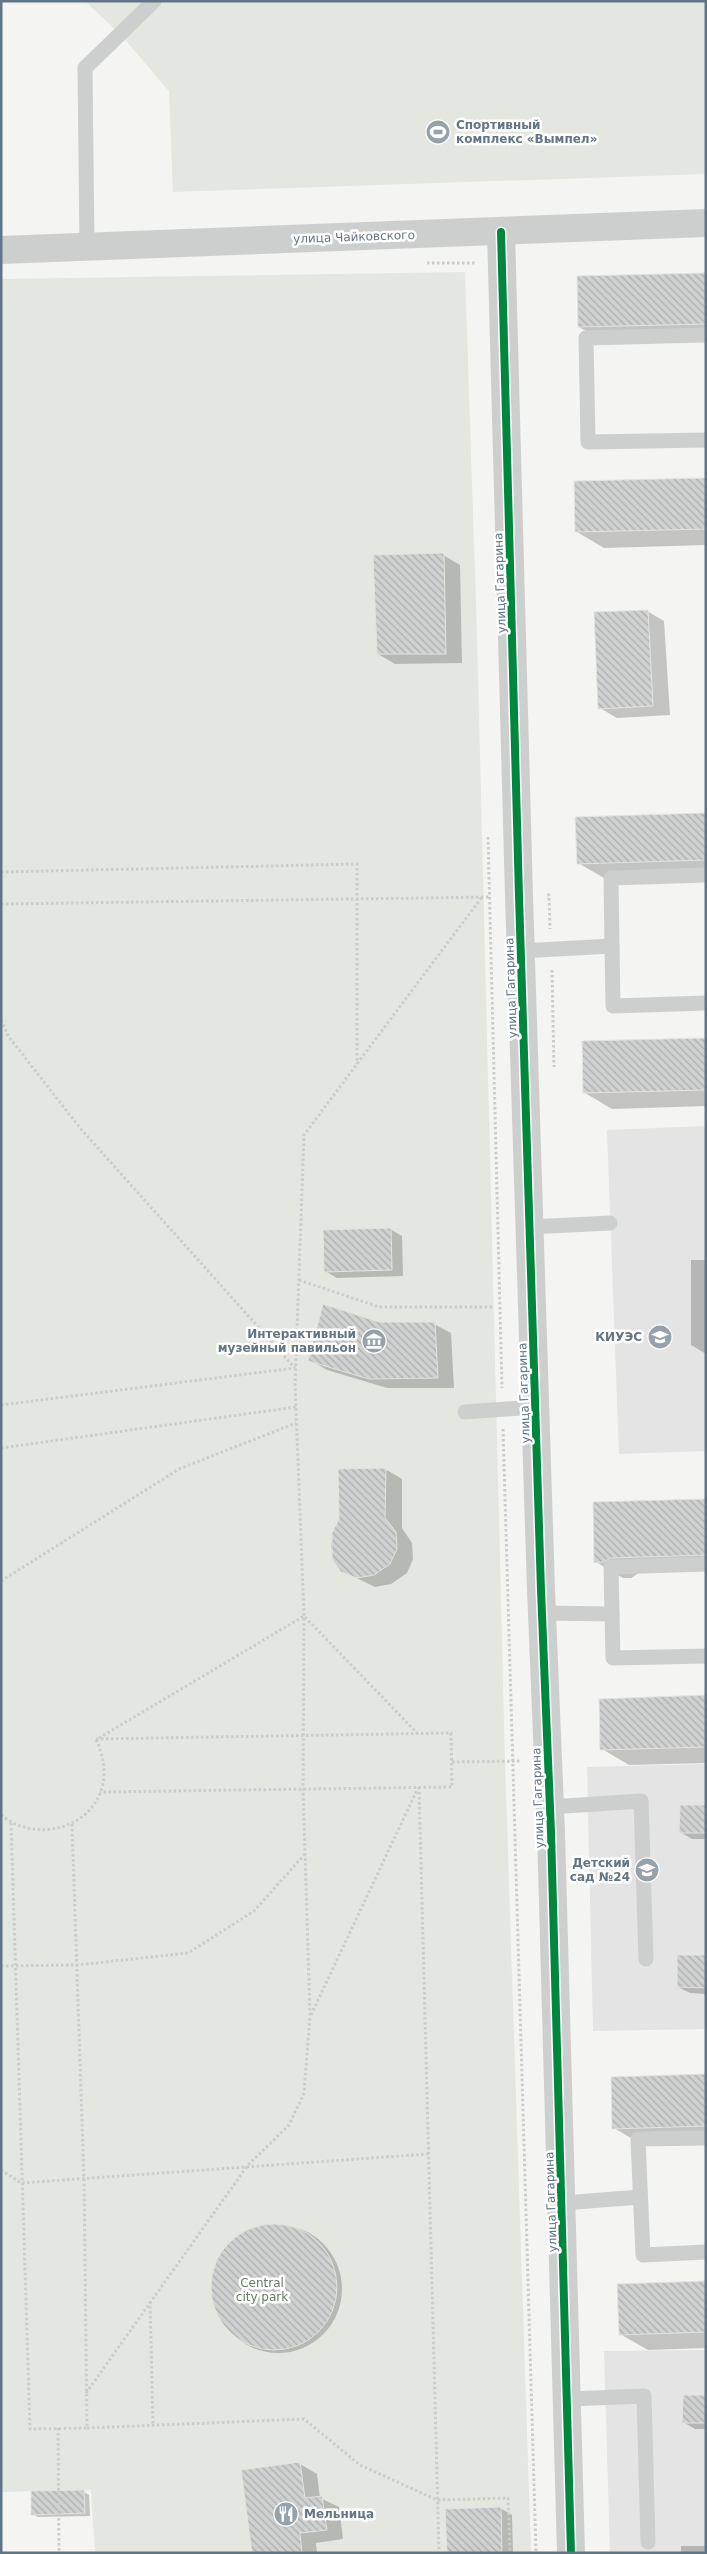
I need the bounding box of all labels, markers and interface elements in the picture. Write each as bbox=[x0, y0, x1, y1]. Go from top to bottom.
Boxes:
place label: Спортивный комплекс «Вымпел» bbox=[456, 118, 597, 146]
sports icon: Спортивный комплекс «Вымпел» bbox=[425, 119, 451, 145]
street label: улица Чайковского bbox=[293, 228, 415, 246]
street label: улица Гагарина bbox=[491, 532, 509, 634]
street label: улица Гагарина bbox=[502, 937, 520, 1039]
school or university icon: КИУЭС bbox=[647, 1324, 673, 1350]
place label: Интерактивный музейный павильон bbox=[218, 1327, 356, 1355]
museum icon: Интерактивный музейный павильон bbox=[361, 1328, 387, 1354]
place label: КИУЭС bbox=[595, 1330, 642, 1344]
street label: улица Гагарина bbox=[515, 1342, 533, 1444]
street label: улица Гагарина bbox=[529, 1747, 547, 1849]
place label: Детский сад №24 bbox=[570, 1856, 630, 1884]
school or university icon: Детский сад №24 bbox=[634, 1857, 660, 1883]
street label: улица Гагарина bbox=[542, 2151, 560, 2253]
park label: Central city park bbox=[236, 2276, 288, 2304]
restaurant icon: Мельница bbox=[273, 2501, 299, 2527]
place label: Мельница bbox=[304, 2507, 374, 2521]

